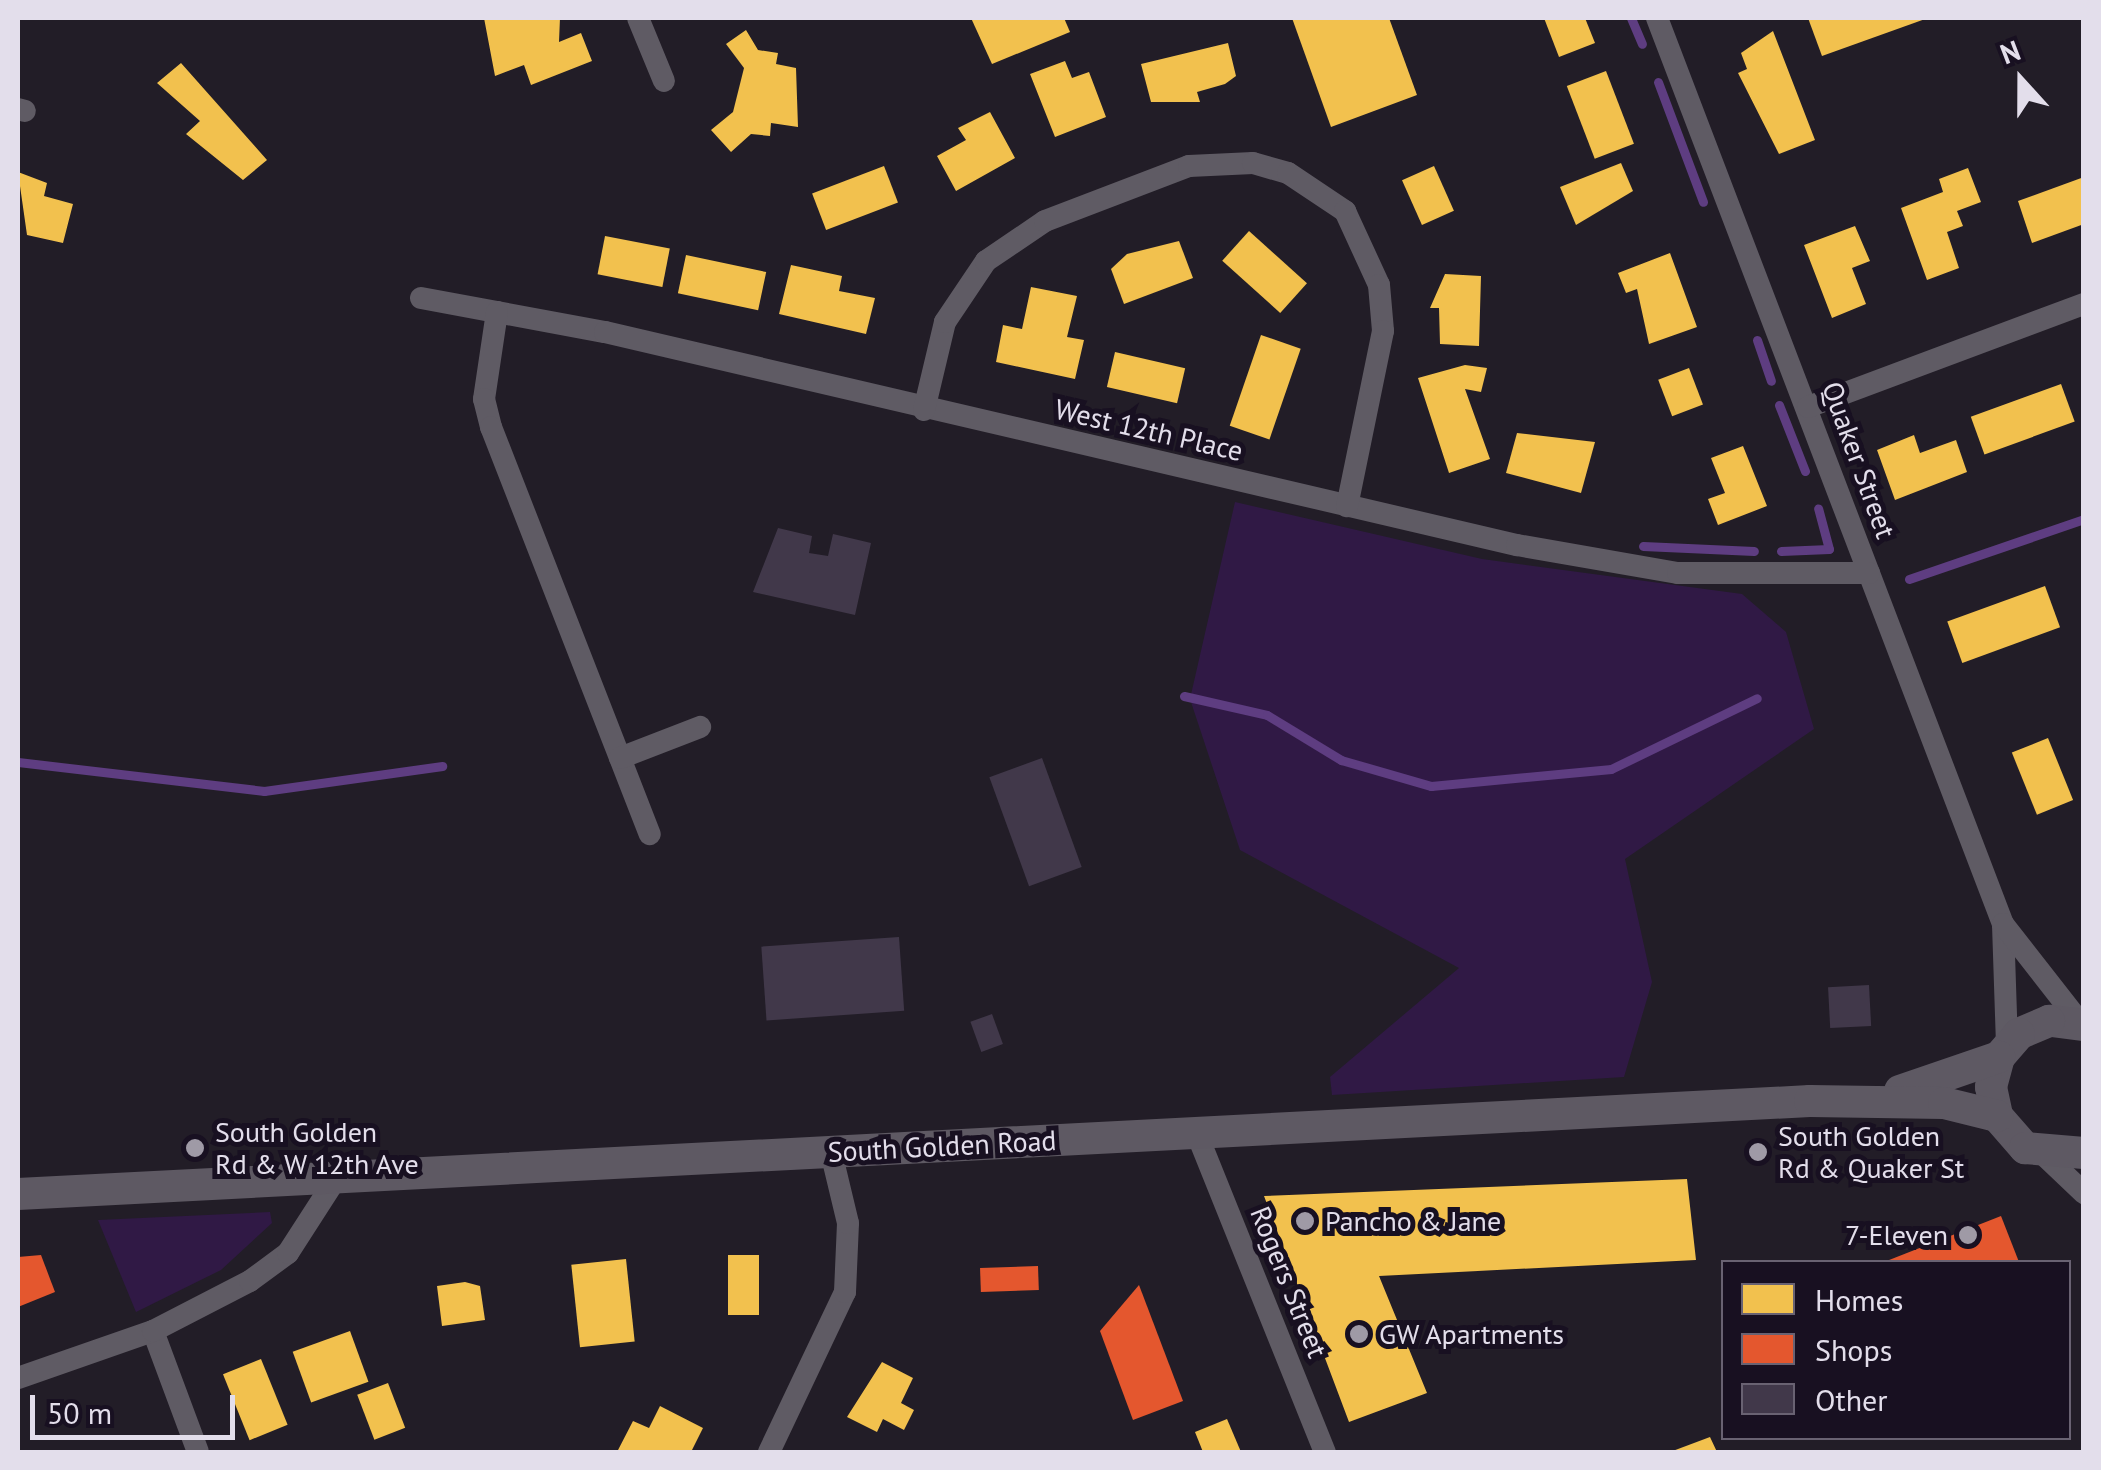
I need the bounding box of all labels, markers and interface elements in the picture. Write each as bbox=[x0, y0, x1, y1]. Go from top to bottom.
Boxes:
north arrow bbox=[1971, 30, 2071, 130]
text: N bbox=[1995, 31, 2025, 72]
street label: Quaker Street bbox=[1815, 377, 1903, 543]
street label: West 12th Place bbox=[1052, 392, 1246, 468]
place label: South Golden Rd & W 12th Ave bbox=[215, 1115, 421, 1181]
place label: South Golden Rd & Quaker St bbox=[1778, 1119, 1964, 1185]
street label: South Golden Road bbox=[827, 1123, 1057, 1169]
marker: South Golden Rd & W 12th Ave bbox=[184, 1137, 206, 1159]
marker: South Golden Rd & Quaker St bbox=[1747, 1141, 1769, 1163]
street label: Rogers Street bbox=[1243, 1202, 1335, 1362]
place label: Pancho & Jane bbox=[1325, 1204, 1501, 1238]
marker: Pancho & Jane bbox=[1294, 1210, 1316, 1232]
place label: 7-Eleven bbox=[1845, 1218, 1948, 1252]
marker: 7-Eleven bbox=[1957, 1224, 1979, 1246]
legend bbox=[1721, 1260, 2071, 1440]
text: Homes bbox=[1815, 1280, 1903, 1319]
place label: GW Apartments bbox=[1379, 1317, 1566, 1351]
marker: GW Apartments bbox=[1348, 1323, 1370, 1345]
text: Shops bbox=[1815, 1330, 1892, 1369]
scale bar bbox=[35, 1375, 240, 1437]
text: Other bbox=[1815, 1380, 1888, 1419]
text: 50 m bbox=[47, 1393, 112, 1432]

